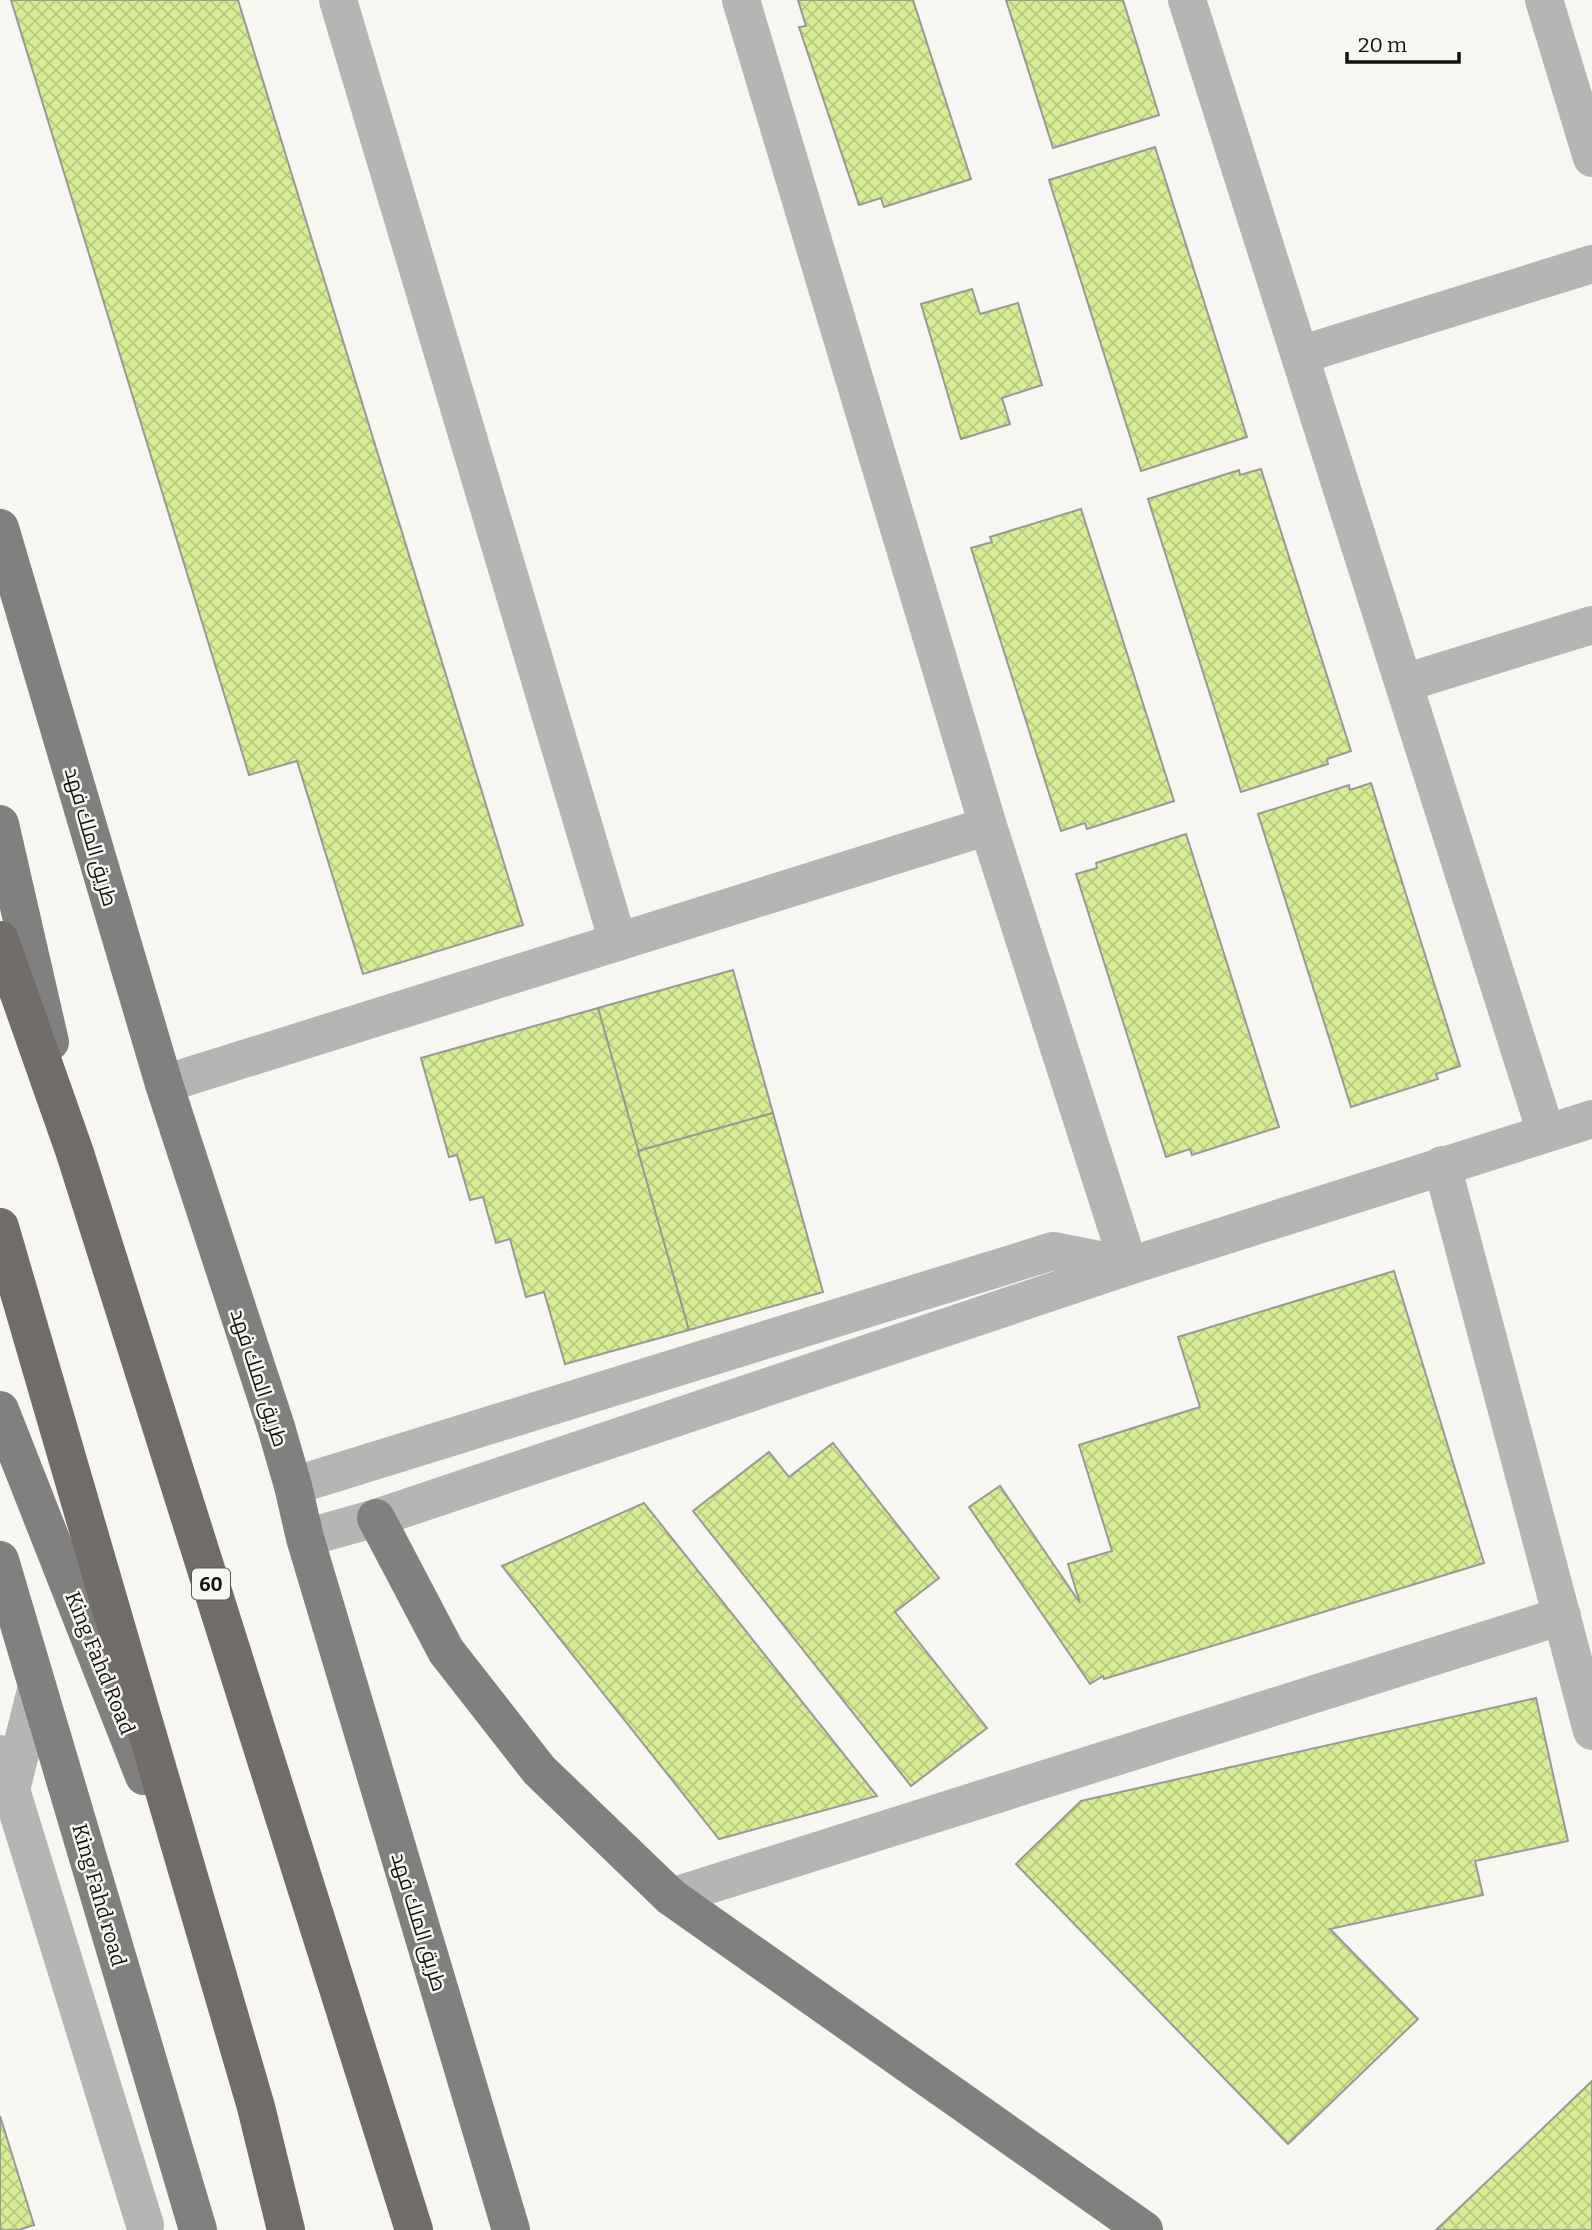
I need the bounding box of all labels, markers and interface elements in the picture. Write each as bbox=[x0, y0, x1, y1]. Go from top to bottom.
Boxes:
scale bar bbox=[1347, 21, 1459, 65]
text: 20 m bbox=[1358, 32, 1407, 58]
street label: طريق الملك فهد bbox=[59, 764, 123, 910]
street label: طريق الملك فهد bbox=[224, 1306, 294, 1450]
road number: 60 bbox=[192, 1568, 230, 1600]
street label: King Fahd Road bbox=[60, 1588, 140, 1738]
street label: King Fahd road bbox=[66, 1821, 132, 1969]
street label: طريق الملك فهد bbox=[386, 1850, 452, 1994]

